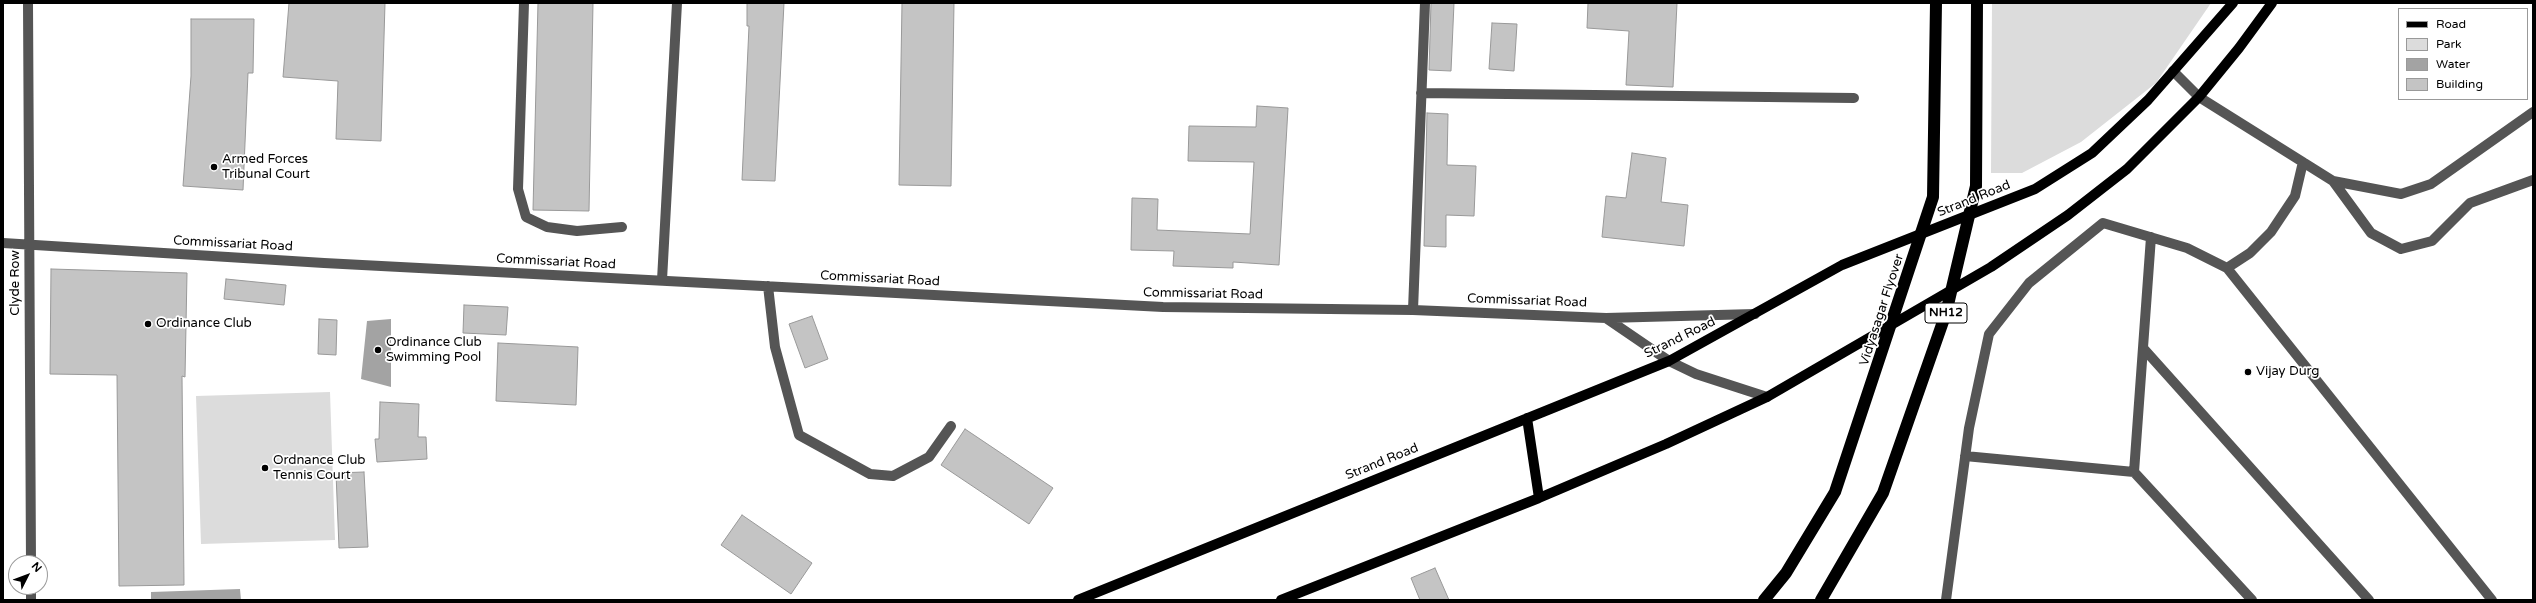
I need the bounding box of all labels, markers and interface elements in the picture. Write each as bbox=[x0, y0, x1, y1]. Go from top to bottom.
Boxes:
legend bbox=[2398, 8, 2528, 100]
text: Road bbox=[2436, 17, 2466, 31]
text: Park bbox=[2436, 37, 2462, 51]
text: Water bbox=[2436, 57, 2470, 71]
text: Building bbox=[2436, 77, 2483, 91]
place label: Armed Forces Tribunal Court bbox=[222, 152, 310, 183]
marker: Armed Forces Tribunal Court bbox=[209, 162, 219, 172]
street label: Strand Road bbox=[1935, 177, 2013, 221]
street label: Commissariat Road bbox=[173, 233, 293, 255]
street label: Clyde Row bbox=[8, 250, 24, 316]
street label: Commissariat Road bbox=[496, 251, 616, 273]
street label: Vidyasagar Flyover bbox=[1857, 252, 1907, 368]
street label: Commissariat Road bbox=[820, 268, 940, 290]
street label: Commissariat Road bbox=[1143, 285, 1263, 303]
street label: Commissariat Road bbox=[1467, 291, 1587, 311]
road number: NH12 bbox=[1925, 303, 1967, 323]
street label: Strand Road bbox=[1642, 314, 1718, 362]
place label: Ordinance Club bbox=[156, 316, 252, 332]
marker: Ordinance Club bbox=[143, 319, 153, 329]
place label: Ordinance Club Swimming Pool bbox=[386, 335, 482, 366]
marker: Ordinance Club Swimming Pool bbox=[373, 345, 383, 355]
place label: Vijay Durg bbox=[2256, 364, 2320, 380]
marker: Vijay Durg bbox=[2243, 367, 2253, 377]
street label: Strand Road bbox=[1343, 440, 1421, 484]
place label: Ordnance Club Tennis Court bbox=[273, 453, 366, 484]
marker: Ordnance Club Tennis Court bbox=[260, 463, 270, 473]
north arrow bbox=[8, 555, 48, 595]
text: N bbox=[29, 560, 44, 575]

